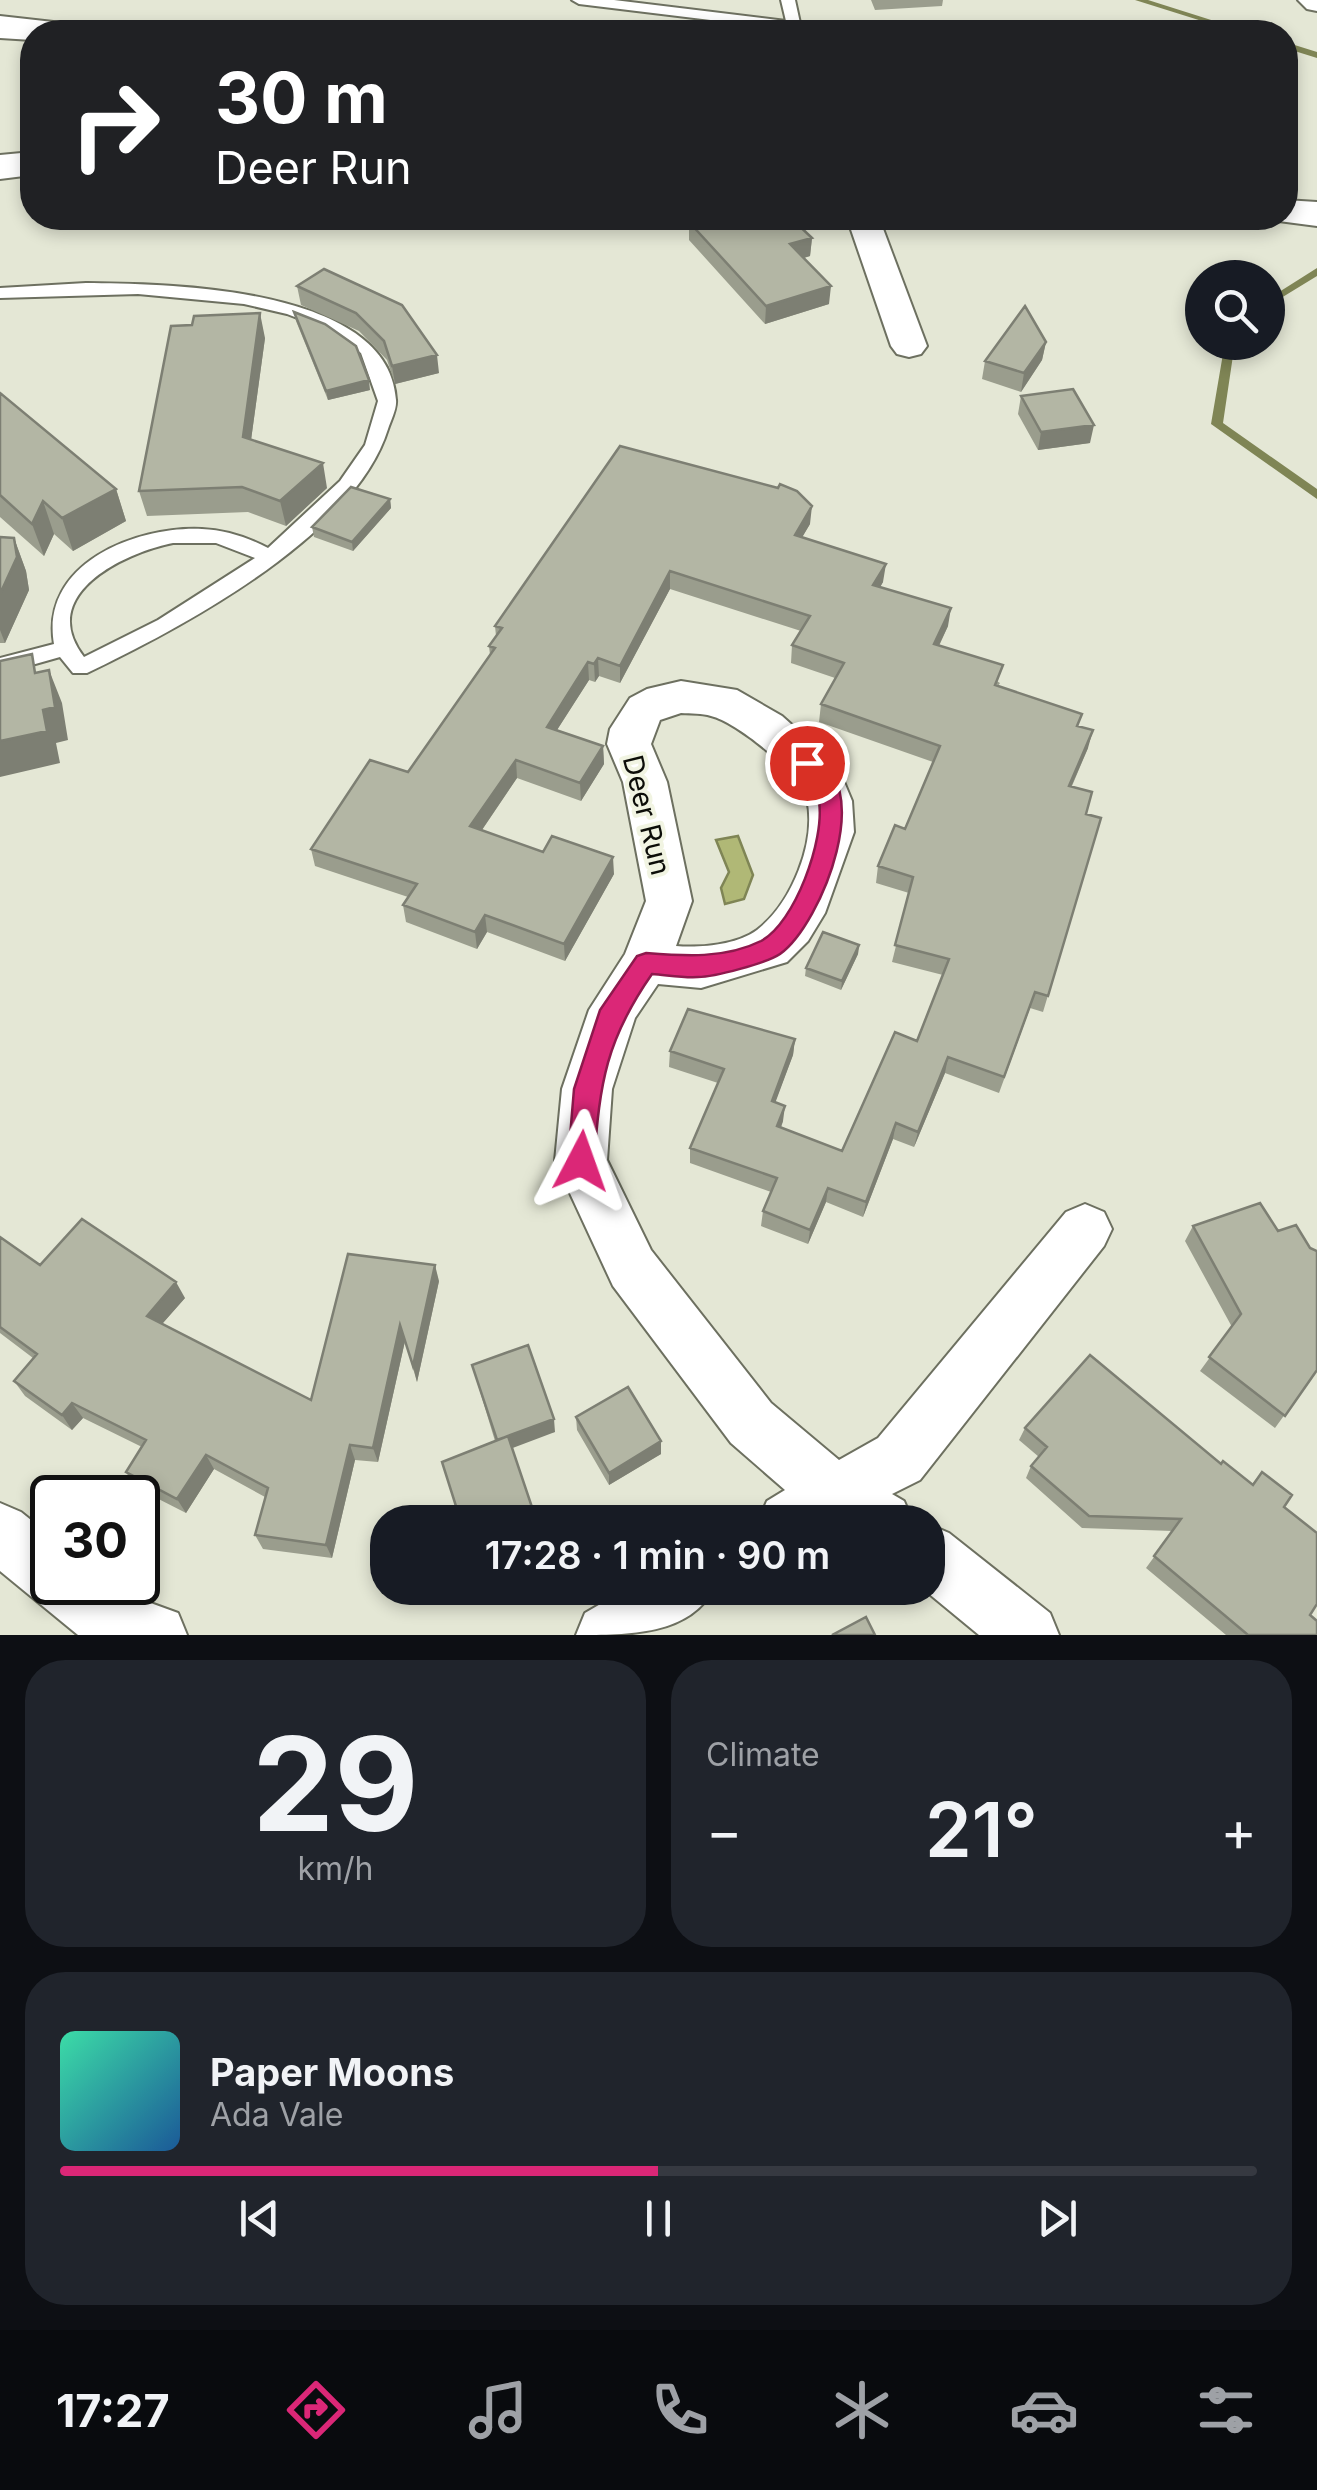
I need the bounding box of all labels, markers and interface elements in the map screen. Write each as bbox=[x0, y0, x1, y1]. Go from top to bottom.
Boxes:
text: 30 m bbox=[215, 55, 388, 140]
icon: right bbox=[50, 60, 180, 190]
text: Deer Run bbox=[215, 140, 412, 195]
map controls bbox=[1185, 260, 1285, 360]
button: search bbox=[1185, 260, 1285, 360]
pin bbox=[765, 721, 850, 806]
icon: arrive bbox=[780, 736, 835, 791]
street label: Deer Run bbox=[616, 752, 678, 878]
position arrow bbox=[529, 1109, 633, 1213]
speed limit sign: 30 bbox=[30, 1475, 160, 1605]
text: 17:28 · 1 min · 90 m bbox=[485, 1532, 830, 1578]
text: 29 bbox=[252, 1705, 419, 1862]
text: Climate bbox=[706, 1735, 820, 1774]
text: 21° bbox=[925, 1784, 1038, 1875]
text: − bbox=[706, 1798, 742, 1864]
text: + bbox=[1221, 1798, 1257, 1864]
text: km/h bbox=[297, 1849, 374, 1888]
text: Paper Moons bbox=[210, 2049, 454, 2095]
text: Ada Vale bbox=[210, 2095, 343, 2134]
icon: previous bbox=[232, 2191, 287, 2246]
icon: pause bbox=[631, 2191, 686, 2246]
icon: next bbox=[1030, 2191, 1085, 2246]
icon: directions bbox=[281, 2375, 351, 2445]
icon: music bbox=[463, 2375, 533, 2445]
icon: phone bbox=[645, 2375, 715, 2445]
icon: climate bbox=[827, 2375, 897, 2445]
icon: car bbox=[1009, 2375, 1079, 2445]
icon: filters bbox=[1191, 2375, 1261, 2445]
text: 17:27 bbox=[56, 2383, 170, 2438]

